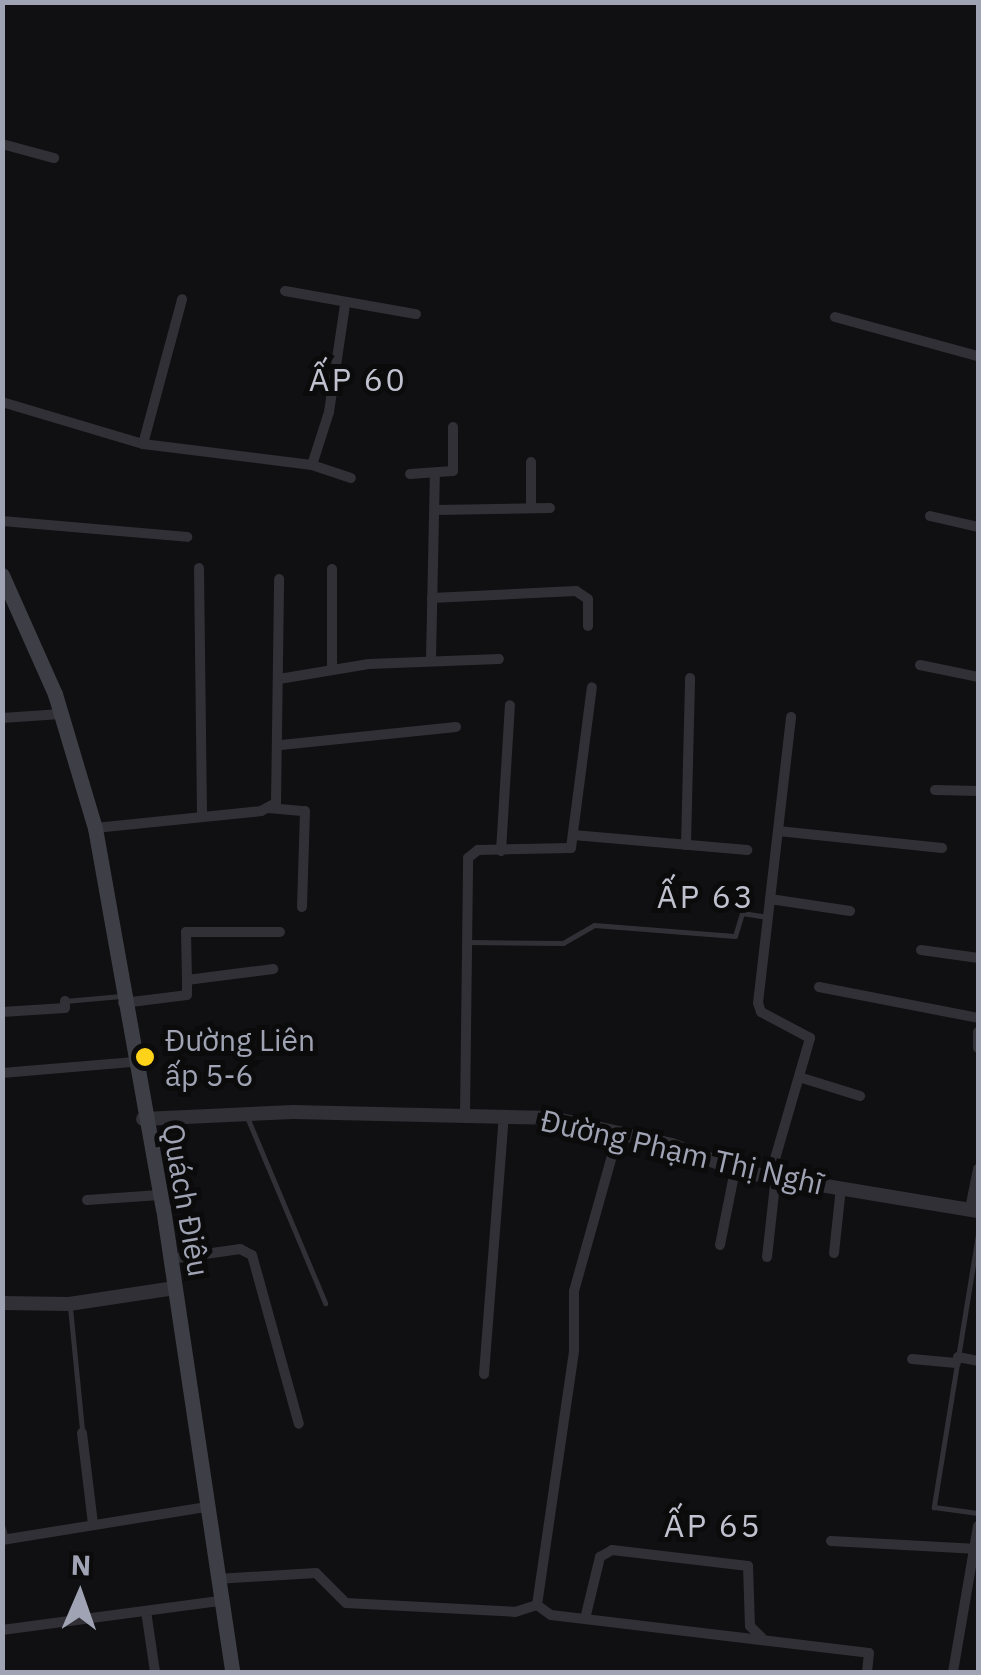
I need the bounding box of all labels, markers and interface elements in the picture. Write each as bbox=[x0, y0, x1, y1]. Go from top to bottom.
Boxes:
district label: ẤP 60 bbox=[309, 360, 407, 398]
district label: ẤP 63 bbox=[657, 877, 755, 915]
place label: Đường Liên ấp 5-6 bbox=[165, 1022, 315, 1092]
marker: Đường Liên ấp 5-6 bbox=[134, 1046, 156, 1068]
street label: Đường Phạm Thị Nghĩ bbox=[537, 1102, 827, 1202]
street label: Quách Điêu bbox=[155, 1121, 217, 1279]
district label: ẤP 65 bbox=[664, 1506, 762, 1544]
north arrow bbox=[30, 1545, 130, 1645]
text: N bbox=[70, 1546, 92, 1583]

